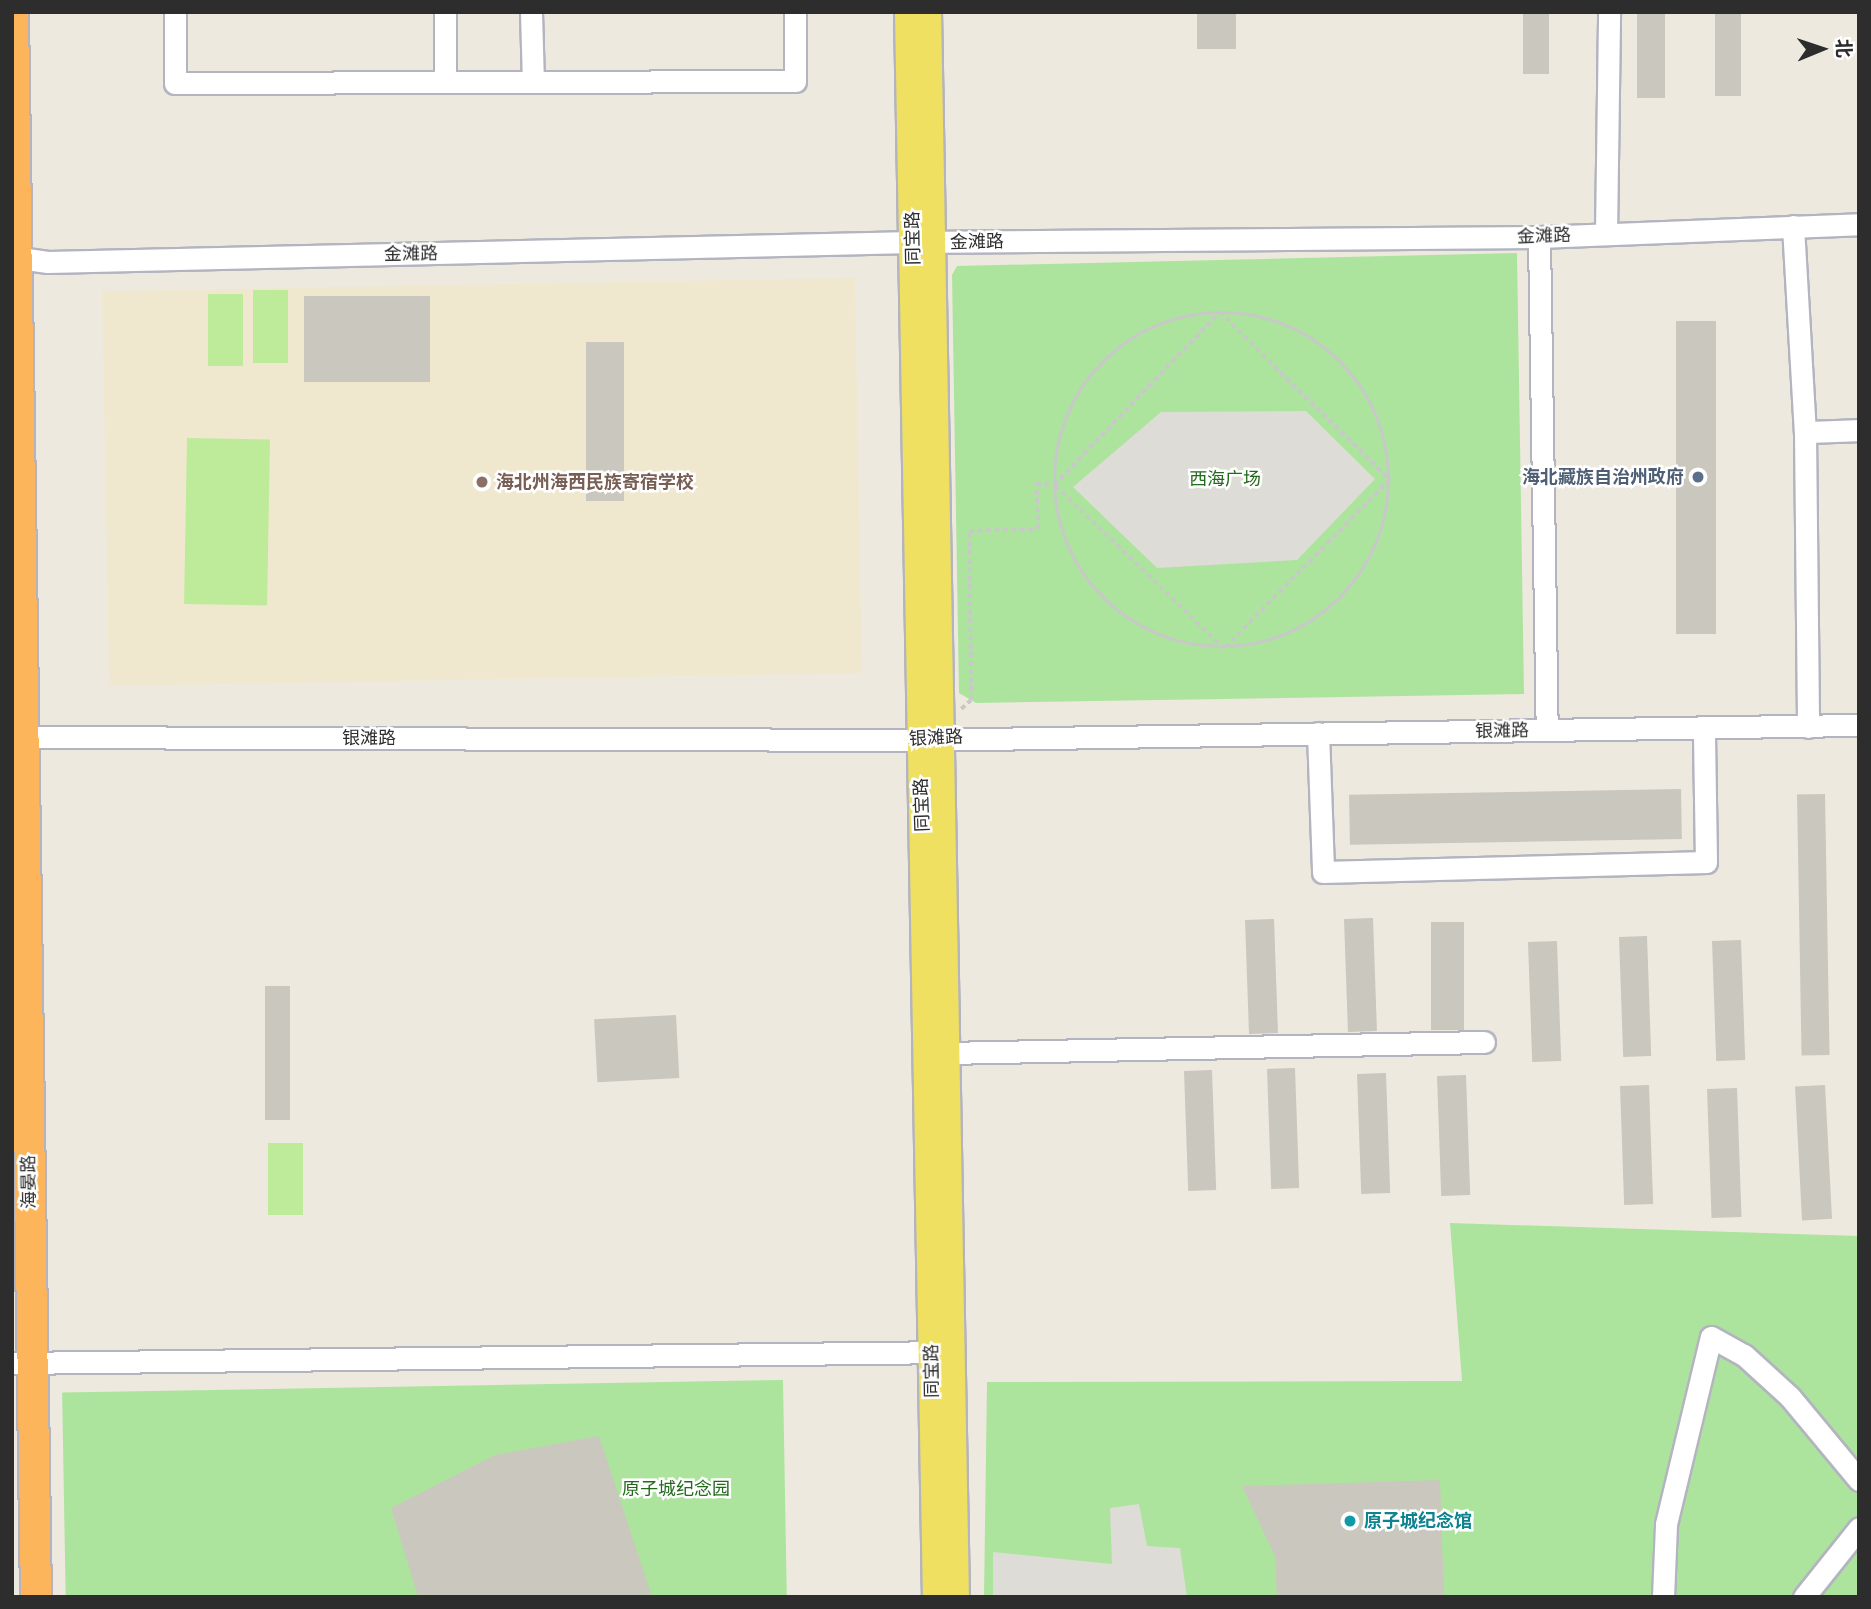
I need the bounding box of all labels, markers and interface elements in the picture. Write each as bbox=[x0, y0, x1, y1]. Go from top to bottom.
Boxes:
north arrow bbox=[1787, 14, 1857, 84]
text: 北 bbox=[1832, 38, 1855, 58]
street label: 同宝路 bbox=[902, 211, 924, 265]
street label: 金滩路 bbox=[1517, 224, 1571, 248]
street label: 金滩路 bbox=[950, 231, 1004, 253]
street label: 金滩路 bbox=[384, 243, 438, 265]
place label: 海北藏族自治州政府 bbox=[1522, 466, 1684, 488]
park label: 西海广场 bbox=[1189, 468, 1261, 490]
marker: 海北藏族自治州政府 bbox=[1690, 469, 1706, 485]
place label: 海北州海西民族寄宿学校 bbox=[496, 471, 694, 493]
marker: 海北州海西民族寄宿学校 bbox=[474, 474, 490, 490]
street label: 银滩路 bbox=[1475, 720, 1529, 742]
street label: 银滩路 bbox=[908, 726, 964, 750]
street label: 银滩路 bbox=[342, 727, 396, 749]
street label: 同宝路 bbox=[910, 778, 934, 832]
street label: 海晏路 bbox=[18, 1155, 40, 1209]
street label: 同宝路 bbox=[921, 1344, 943, 1398]
park label: 原子城纪念园 bbox=[622, 1478, 730, 1500]
place label: 原子城纪念馆 bbox=[1364, 1510, 1472, 1532]
marker: 原子城纪念馆 bbox=[1342, 1513, 1358, 1529]

